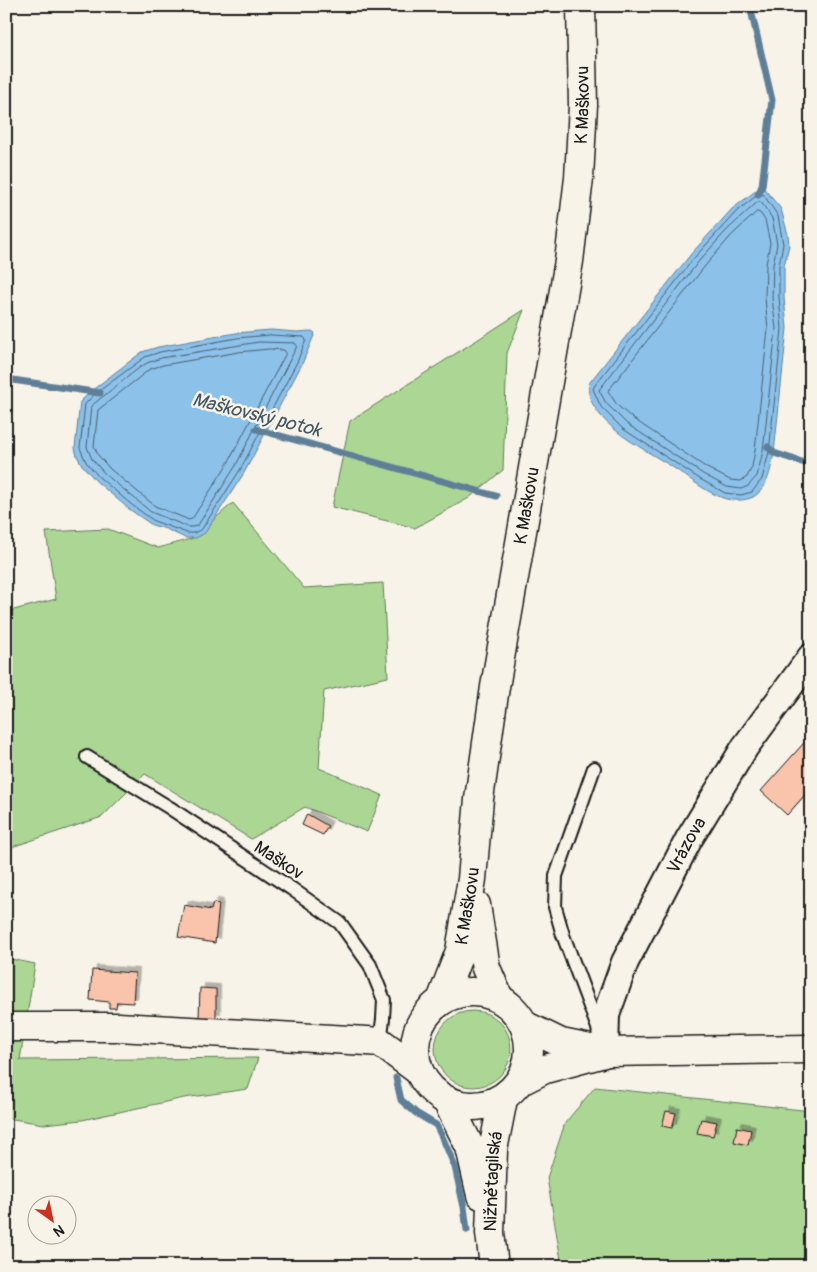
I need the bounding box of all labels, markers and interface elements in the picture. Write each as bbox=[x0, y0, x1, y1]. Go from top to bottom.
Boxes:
street label: K Maškovu bbox=[570, 66, 595, 145]
water label: Maškovský potok bbox=[190, 387, 325, 443]
street label: K Maškovu bbox=[509, 465, 545, 546]
street label: Vrázova bbox=[662, 813, 712, 878]
street label: Maškov bbox=[250, 836, 308, 885]
street label: K Maškovu bbox=[450, 866, 485, 947]
street label: Nižnětagilská bbox=[479, 1129, 508, 1232]
north arrow bbox=[28, 1194, 78, 1244]
text: N bbox=[50, 1221, 67, 1240]

